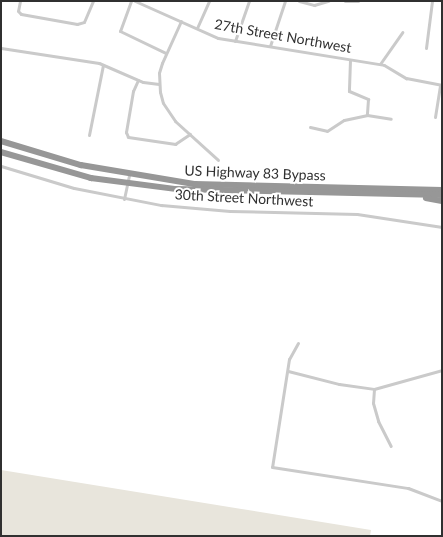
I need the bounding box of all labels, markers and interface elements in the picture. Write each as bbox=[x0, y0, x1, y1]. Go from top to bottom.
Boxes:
street label: 27th Street Northwest bbox=[213, 16, 353, 56]
street label: US Highway 83 Bypass bbox=[184, 162, 326, 184]
street label: 30th Street Northwest bbox=[174, 186, 314, 210]

